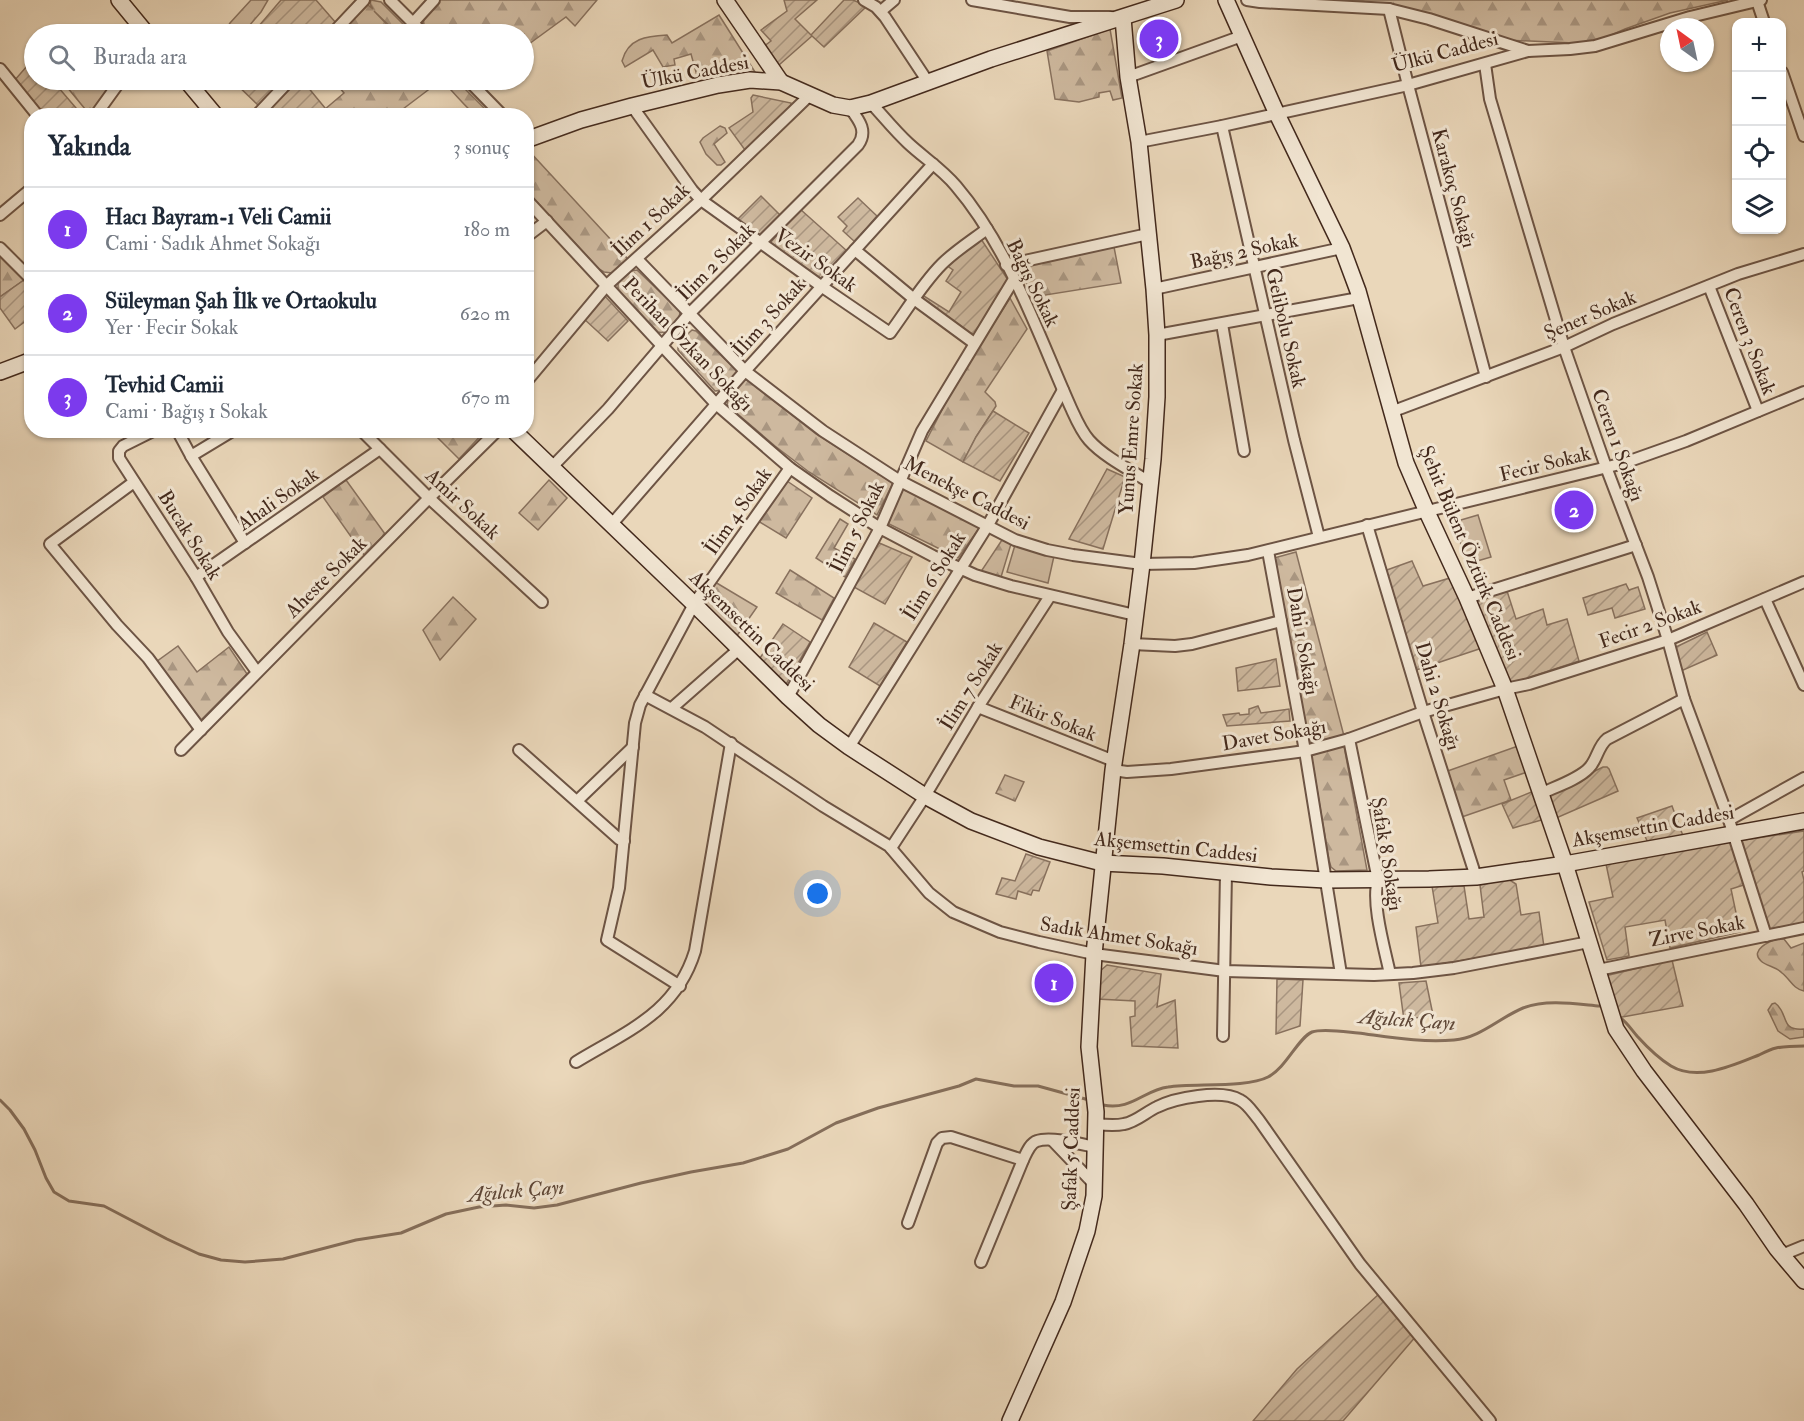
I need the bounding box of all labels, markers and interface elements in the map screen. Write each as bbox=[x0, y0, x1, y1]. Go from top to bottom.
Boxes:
pin: 3 bbox=[1140, 16, 1178, 62]
north arrow bbox=[1660, 18, 1714, 72]
map controls bbox=[1732, 18, 1786, 234]
button: + bbox=[1732, 18, 1786, 72]
search box bbox=[24, 24, 534, 90]
street label: Ülkü Caddesi bbox=[1389, 26, 1501, 78]
icon: search bbox=[45, 41, 78, 74]
text: Burada ara bbox=[93, 43, 187, 71]
street label: Ülkü Caddesi bbox=[639, 49, 751, 95]
button: − bbox=[1732, 72, 1786, 126]
street label: Karakoç Sokağı bbox=[1426, 126, 1482, 250]
button: locate bbox=[1732, 126, 1786, 180]
text: Yakında bbox=[48, 131, 130, 163]
text: 3 sonuç bbox=[453, 135, 510, 160]
street label: İlim 1 Sokak bbox=[607, 177, 695, 262]
button: layers bbox=[1732, 180, 1786, 234]
text: Hacı Bayram-ı Veli Camii bbox=[105, 203, 331, 231]
text: 1 bbox=[64, 217, 71, 242]
text: 180 m bbox=[463, 217, 510, 242]
street label: İlim 2 Sokak bbox=[672, 217, 761, 306]
street label: Vezir Sokak bbox=[770, 222, 863, 298]
street label: Bağış 2 Sokak bbox=[1188, 227, 1301, 275]
text: Cami · Sadık Ahmet Sokağı bbox=[105, 231, 320, 256]
street label: Bağış Sokak bbox=[1001, 235, 1065, 332]
street label: Gelibolu Sokak bbox=[1260, 266, 1312, 391]
street label: Perihan Özkan Sokağı bbox=[617, 272, 759, 416]
street label: İlim 3 Sokak bbox=[727, 272, 811, 362]
street label: Şener Sokak bbox=[1540, 284, 1640, 346]
street label: Ceren 3 Sokak bbox=[1718, 284, 1782, 399]
text: Süleyman Şah İlk ve Ortaokulu bbox=[105, 287, 377, 315]
text: 2 bbox=[62, 301, 73, 326]
text: 620 m bbox=[460, 301, 510, 326]
text: Yer · Fecir Sokak bbox=[105, 315, 238, 340]
street label: Yunus Emre Sokak bbox=[1113, 362, 1149, 516]
text: Tevhid Camii bbox=[105, 371, 224, 399]
text: 3 bbox=[64, 385, 71, 410]
text: 670 m bbox=[461, 385, 510, 410]
street label: Ceren 1 Sokağı bbox=[1586, 385, 1650, 505]
text: Cami · Bağış 1 Sokak bbox=[105, 399, 268, 424]
street label: Fecir Sokak bbox=[1497, 440, 1594, 487]
street label: Şehit Bülent Öztürk Caddesi bbox=[1413, 442, 1527, 664]
street label: Menekşe Caddesi bbox=[900, 451, 1034, 535]
street label: Ahali Sokak bbox=[232, 462, 324, 537]
street label: Amir Sokak bbox=[420, 462, 506, 545]
street label: İlim 4 Sokak bbox=[699, 462, 777, 560]
street label: İlim 5 Sokak bbox=[824, 477, 890, 577]
street label: Bucak Sokak bbox=[153, 485, 228, 585]
pin: 2 bbox=[1554, 488, 1594, 532]
street label: İlim 6 Sokak bbox=[897, 526, 971, 625]
street label: Aheste Sokak bbox=[279, 531, 372, 624]
street label: Akşemsettin Caddesi bbox=[684, 564, 820, 697]
street label: Dahi 1 Sokağı bbox=[1281, 585, 1325, 697]
street label: Fecir 2 Sokak bbox=[1595, 594, 1705, 654]
street label: İlim 7 Sokak bbox=[934, 637, 1008, 735]
street label: Dahi 2 Sokağı bbox=[1410, 639, 1466, 753]
street label: Fikir Sokak bbox=[1006, 689, 1101, 747]
street label: Davet Sokağı bbox=[1220, 714, 1328, 756]
street label: Şafak 8 Sokağı bbox=[1366, 795, 1408, 913]
street label: Akşemsettin Caddesi bbox=[1569, 799, 1736, 853]
street label: Akşemsettin Caddesi bbox=[1092, 826, 1259, 868]
your location bbox=[803, 879, 832, 908]
street label: Zirve Sokak bbox=[1647, 909, 1747, 953]
street label: Sadık Ahmet Sokağı bbox=[1038, 911, 1200, 961]
pin: 1 bbox=[1034, 960, 1074, 1006]
water label: Ağılcık Çayı bbox=[1356, 1003, 1456, 1037]
street label: Şafak 5 Caddesi bbox=[1056, 1087, 1086, 1211]
water label: Ağılcık Çayı bbox=[465, 1173, 565, 1209]

